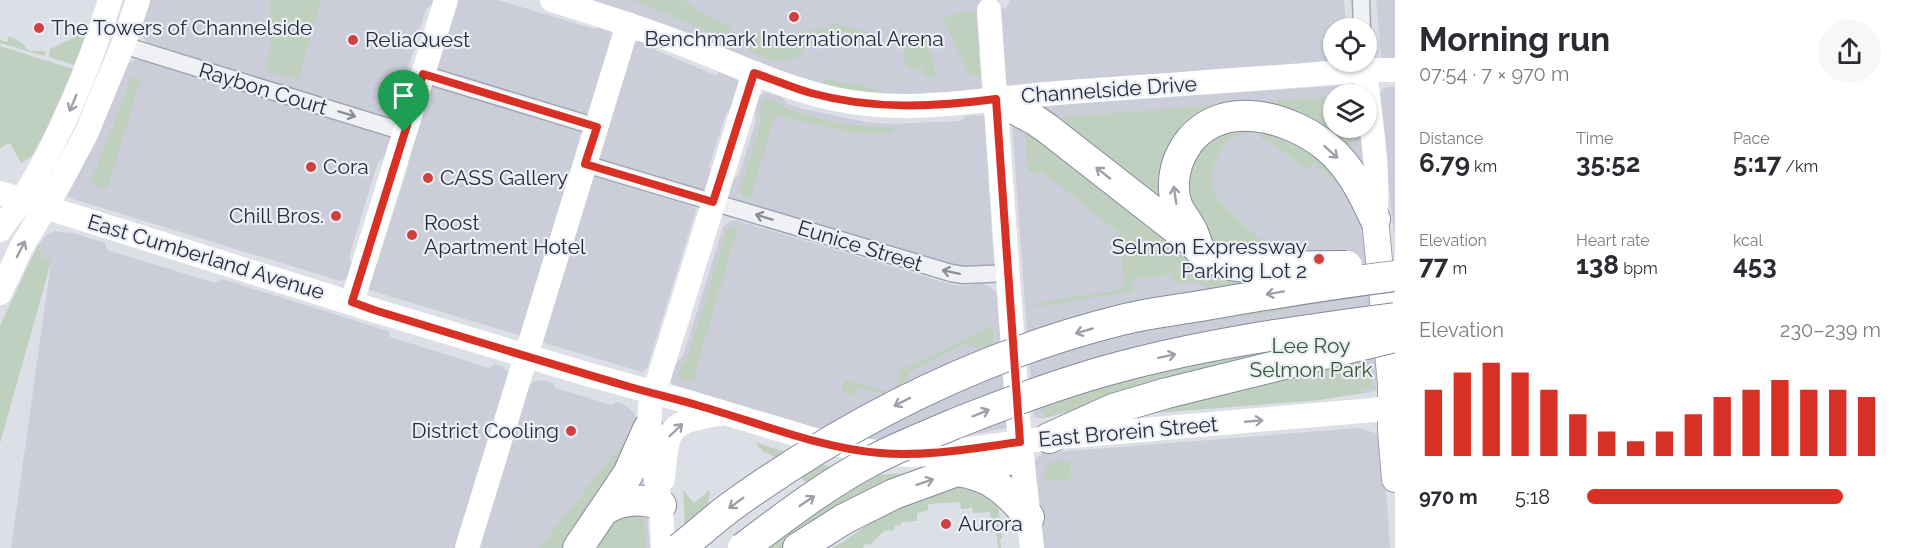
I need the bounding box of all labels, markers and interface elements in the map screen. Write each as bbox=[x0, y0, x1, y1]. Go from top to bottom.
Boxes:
marker: Benchmark International Arena bbox=[787, 10, 801, 24]
place label: The Towers of Channelside bbox=[51, 15, 312, 40]
map controls bbox=[1323, 18, 1377, 138]
button: locate bbox=[1323, 18, 1377, 72]
text: Morning run bbox=[1419, 20, 1610, 59]
button: share bbox=[1818, 20, 1881, 83]
marker: The Towers of Channelside bbox=[32, 21, 46, 35]
place label: Benchmark International Arena bbox=[644, 26, 944, 51]
place label: ReliaQuest bbox=[365, 27, 470, 52]
marker: ReliaQuest bbox=[346, 33, 360, 47]
street label: Raybon Court bbox=[196, 57, 330, 120]
text: 07:54 · 7 × 970 m bbox=[1419, 62, 1569, 86]
pin bbox=[378, 70, 429, 132]
street label: Channelside Drive bbox=[1020, 71, 1198, 108]
icon: arrive bbox=[387, 79, 420, 112]
button: layers bbox=[1323, 84, 1377, 138]
one-way arrow bbox=[67, 93, 78, 112]
one-way arrow bbox=[337, 109, 356, 120]
text: Distance bbox=[1419, 129, 1483, 148]
text: Time bbox=[1576, 129, 1613, 148]
text: Pace bbox=[1733, 129, 1770, 148]
one-way arrow bbox=[1323, 144, 1338, 158]
text: 6.79 bbox=[1419, 148, 1470, 178]
text: 35:52 bbox=[1576, 148, 1640, 178]
text: 5:17 bbox=[1733, 148, 1781, 178]
place label: Cora bbox=[323, 154, 369, 179]
text: km bbox=[1470, 157, 1497, 176]
text: /km bbox=[1781, 157, 1818, 176]
marker: Cora bbox=[304, 160, 318, 174]
place label: CASS Gallery bbox=[440, 165, 568, 190]
one-way arrow bbox=[1095, 166, 1111, 179]
marker: CASS Gallery bbox=[421, 171, 435, 185]
one-way arrow bbox=[1170, 186, 1181, 205]
place label: Chill Bros. bbox=[229, 203, 324, 228]
street label: East Cumberland Avenue bbox=[85, 209, 328, 304]
marker: Chill Bros. bbox=[329, 209, 343, 223]
place label: Roost Apartment Hotel bbox=[424, 210, 586, 259]
one-way arrow bbox=[754, 211, 773, 222]
street label: Eunice Street bbox=[795, 215, 926, 276]
marker: Roost Apartment Hotel bbox=[405, 228, 419, 242]
text: Elevation bbox=[1419, 231, 1487, 250]
text: Heart rate bbox=[1576, 231, 1650, 250]
text: kcal bbox=[1733, 231, 1763, 250]
place label: Selmon Expressway Parking Lot 2 bbox=[1112, 234, 1307, 283]
one-way arrow bbox=[16, 240, 28, 258]
text: 77 bbox=[1419, 250, 1448, 280]
text: 138 bbox=[1576, 250, 1619, 280]
text: 453 bbox=[1733, 250, 1777, 280]
marker: Selmon Expressway Parking Lot 2 bbox=[1312, 252, 1326, 266]
text: m bbox=[1448, 259, 1467, 278]
text: bpm bbox=[1619, 259, 1658, 278]
one-way arrow bbox=[941, 266, 961, 277]
one-way arrow bbox=[1265, 288, 1285, 299]
text: Elevation bbox=[1419, 318, 1504, 342]
text: 230–239 m bbox=[1780, 318, 1881, 342]
one-way arrow bbox=[1075, 326, 1094, 337]
park label: Lee Roy Selmon Park bbox=[1249, 333, 1373, 382]
one-way arrow bbox=[1157, 350, 1176, 361]
one-way arrow bbox=[894, 397, 912, 408]
one-way arrow bbox=[971, 407, 990, 418]
street label: East Brorein Street bbox=[1037, 411, 1219, 452]
one-way arrow bbox=[1244, 415, 1264, 426]
place label: District Cooling bbox=[411, 418, 559, 443]
one-way arrow bbox=[668, 423, 683, 438]
marker: District Cooling bbox=[564, 424, 578, 438]
one-way arrow bbox=[915, 475, 934, 486]
text: 970 m bbox=[1419, 485, 1478, 509]
text: 5:18 bbox=[1515, 485, 1550, 509]
one-way arrow bbox=[799, 495, 815, 507]
one-way arrow bbox=[729, 497, 745, 510]
place label: Aurora bbox=[958, 511, 1023, 536]
marker: Aurora bbox=[939, 517, 953, 531]

